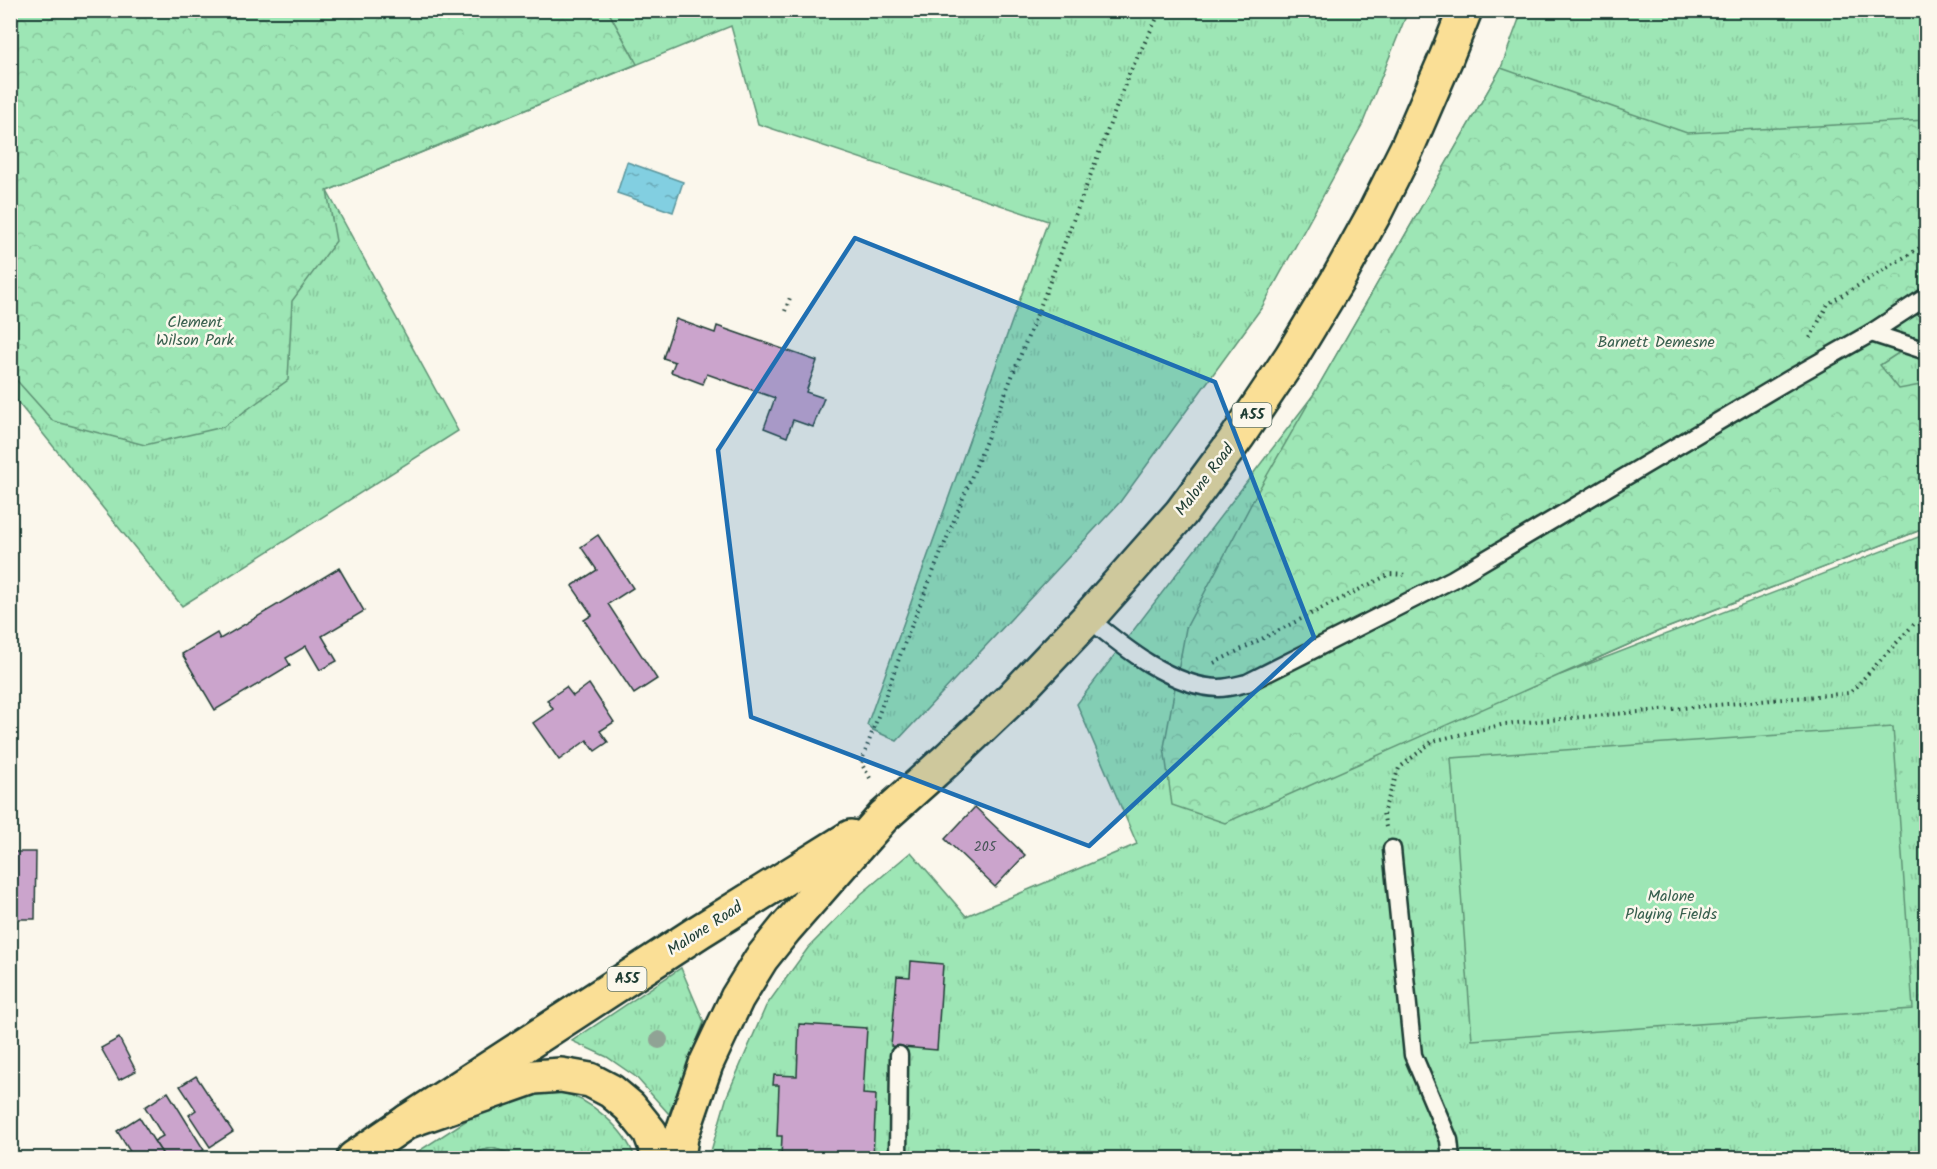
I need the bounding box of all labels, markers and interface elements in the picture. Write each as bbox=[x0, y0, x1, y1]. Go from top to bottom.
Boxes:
park label: Clement Wilson Park bbox=[156, 310, 235, 353]
park label: Barnett Demesne bbox=[1597, 330, 1715, 355]
road number: A55 bbox=[1232, 403, 1272, 427]
street label: Malone Road bbox=[1169, 438, 1241, 522]
house number: 205 bbox=[974, 836, 998, 858]
park label: Malone Playing Fields bbox=[1625, 884, 1717, 927]
street label: Malone Road bbox=[662, 895, 749, 963]
road number: A55 bbox=[608, 967, 646, 991]

